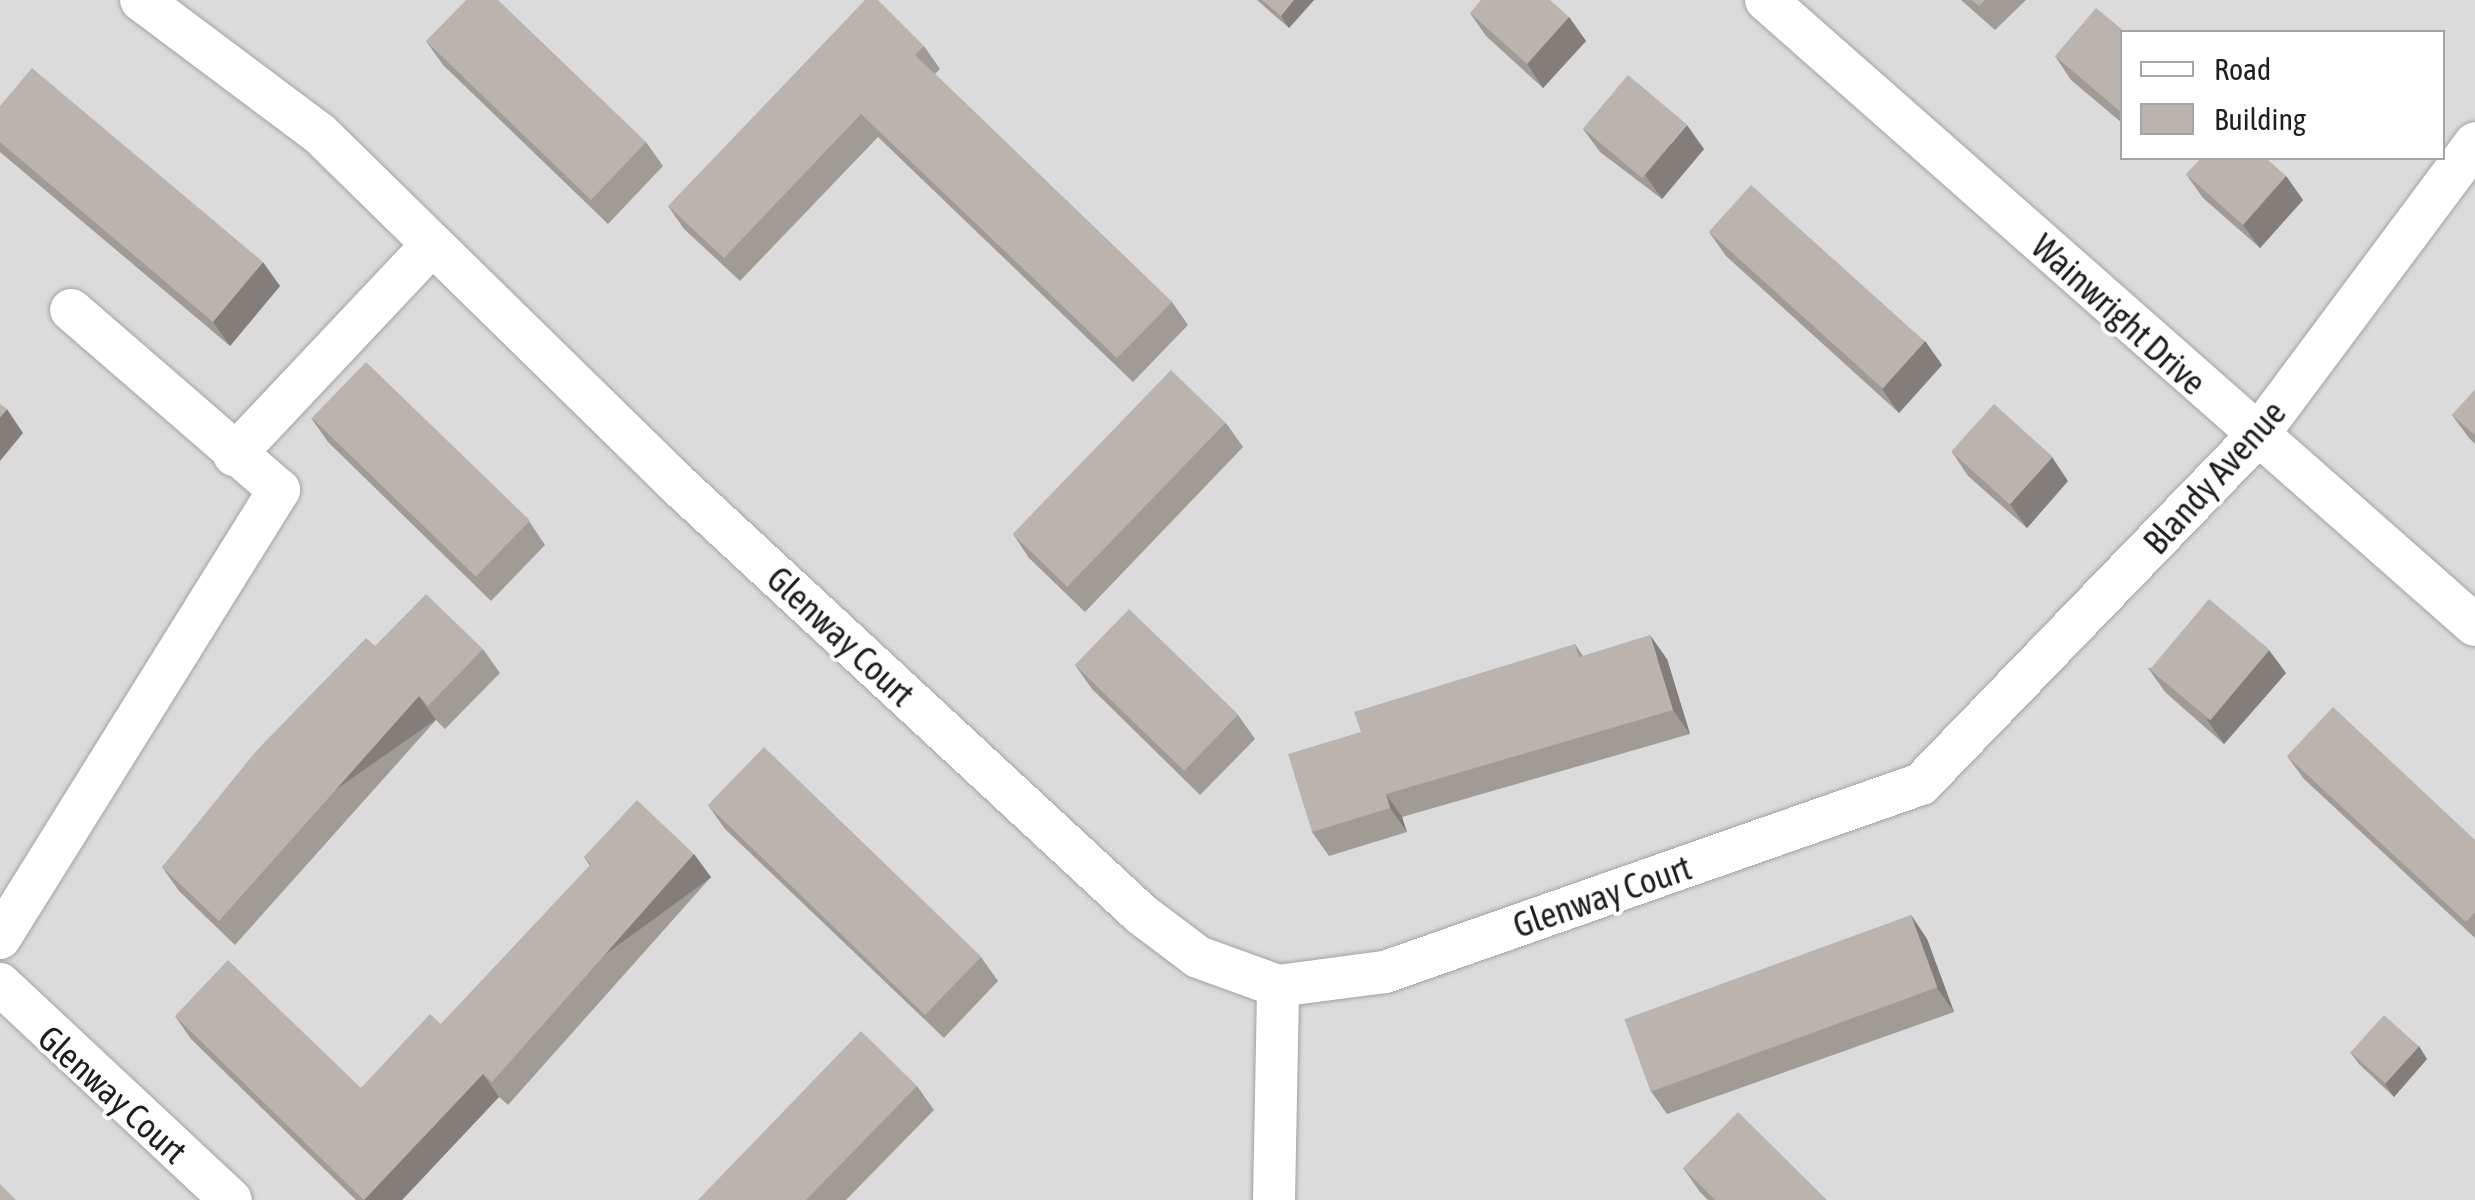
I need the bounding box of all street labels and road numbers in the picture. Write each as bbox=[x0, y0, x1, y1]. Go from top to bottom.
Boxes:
street label: Wainwright Drive bbox=[2023, 225, 2215, 403]
street label: Blandy Avenue bbox=[2134, 392, 2294, 562]
street label: Glenway Court bbox=[759, 557, 923, 715]
street label: Glenway Court bbox=[1507, 846, 1697, 946]
street label: Glenway Court bbox=[30, 1016, 196, 1172]

